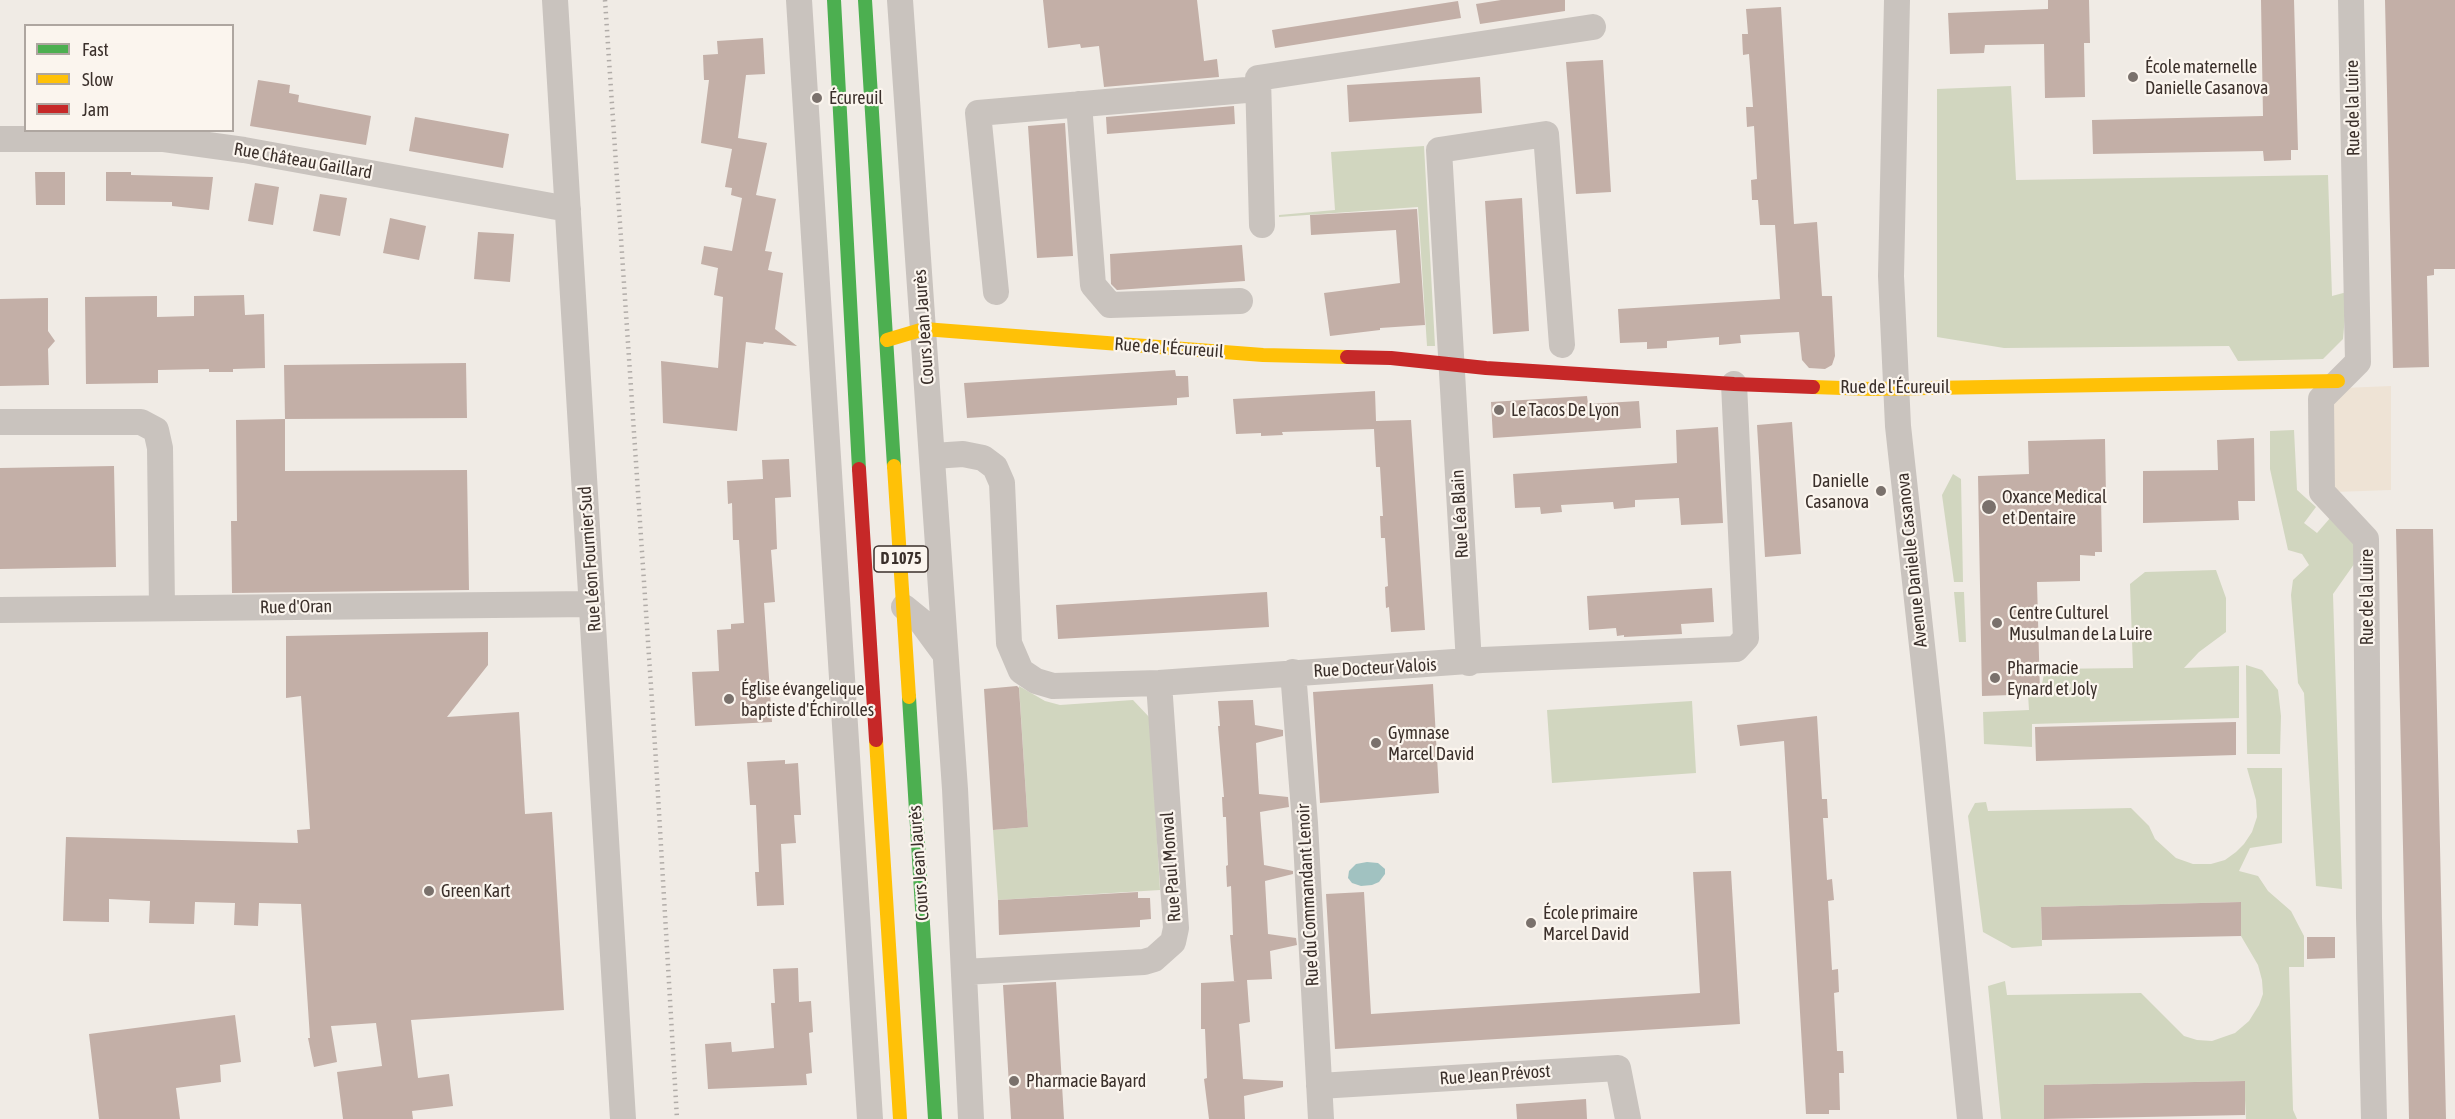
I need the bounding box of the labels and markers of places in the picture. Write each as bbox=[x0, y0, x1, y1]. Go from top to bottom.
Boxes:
place label: École maternelle Danielle Casanova bbox=[2145, 56, 2268, 98]
marker: École maternelle Danielle Casanova bbox=[2126, 70, 2140, 84]
place label: Écureuil bbox=[829, 87, 883, 109]
marker: Écureuil bbox=[810, 91, 824, 105]
place label: Le Tacos De Lyon bbox=[1511, 399, 1619, 421]
marker: Le Tacos De Lyon bbox=[1492, 403, 1506, 417]
place label: Danielle Casanova bbox=[1805, 470, 1869, 512]
marker: Danielle Casanova bbox=[1874, 484, 1888, 498]
place label: Oxance Medical et Dentaire bbox=[2002, 486, 2107, 528]
marker: Oxance Medical et Dentaire bbox=[1980, 498, 1998, 516]
place label: Centre Culturel Musulman de La Luire bbox=[2009, 602, 2152, 644]
marker: Centre Culturel Musulman de La Luire bbox=[1990, 616, 2004, 630]
place label: Pharmacie Eynard et Joly bbox=[2007, 657, 2098, 700]
marker: Pharmacie Eynard et Joly bbox=[1988, 671, 2002, 685]
place label: Église évangelique baptiste d'Échirolles bbox=[741, 678, 874, 720]
marker: Église évangelique baptiste d'Échirolles bbox=[722, 692, 736, 706]
place label: Gymnase Marcel David bbox=[1388, 722, 1474, 764]
marker: Gymnase Marcel David bbox=[1369, 736, 1383, 750]
place label: Green Kart bbox=[441, 880, 510, 902]
marker: Green Kart bbox=[422, 884, 436, 898]
place label: École primaire Marcel David bbox=[1543, 902, 1638, 944]
marker: École primaire Marcel David bbox=[1524, 916, 1538, 930]
place label: Pharmacie Bayard bbox=[1026, 1070, 1146, 1092]
marker: Pharmacie Bayard bbox=[1007, 1074, 1021, 1088]

